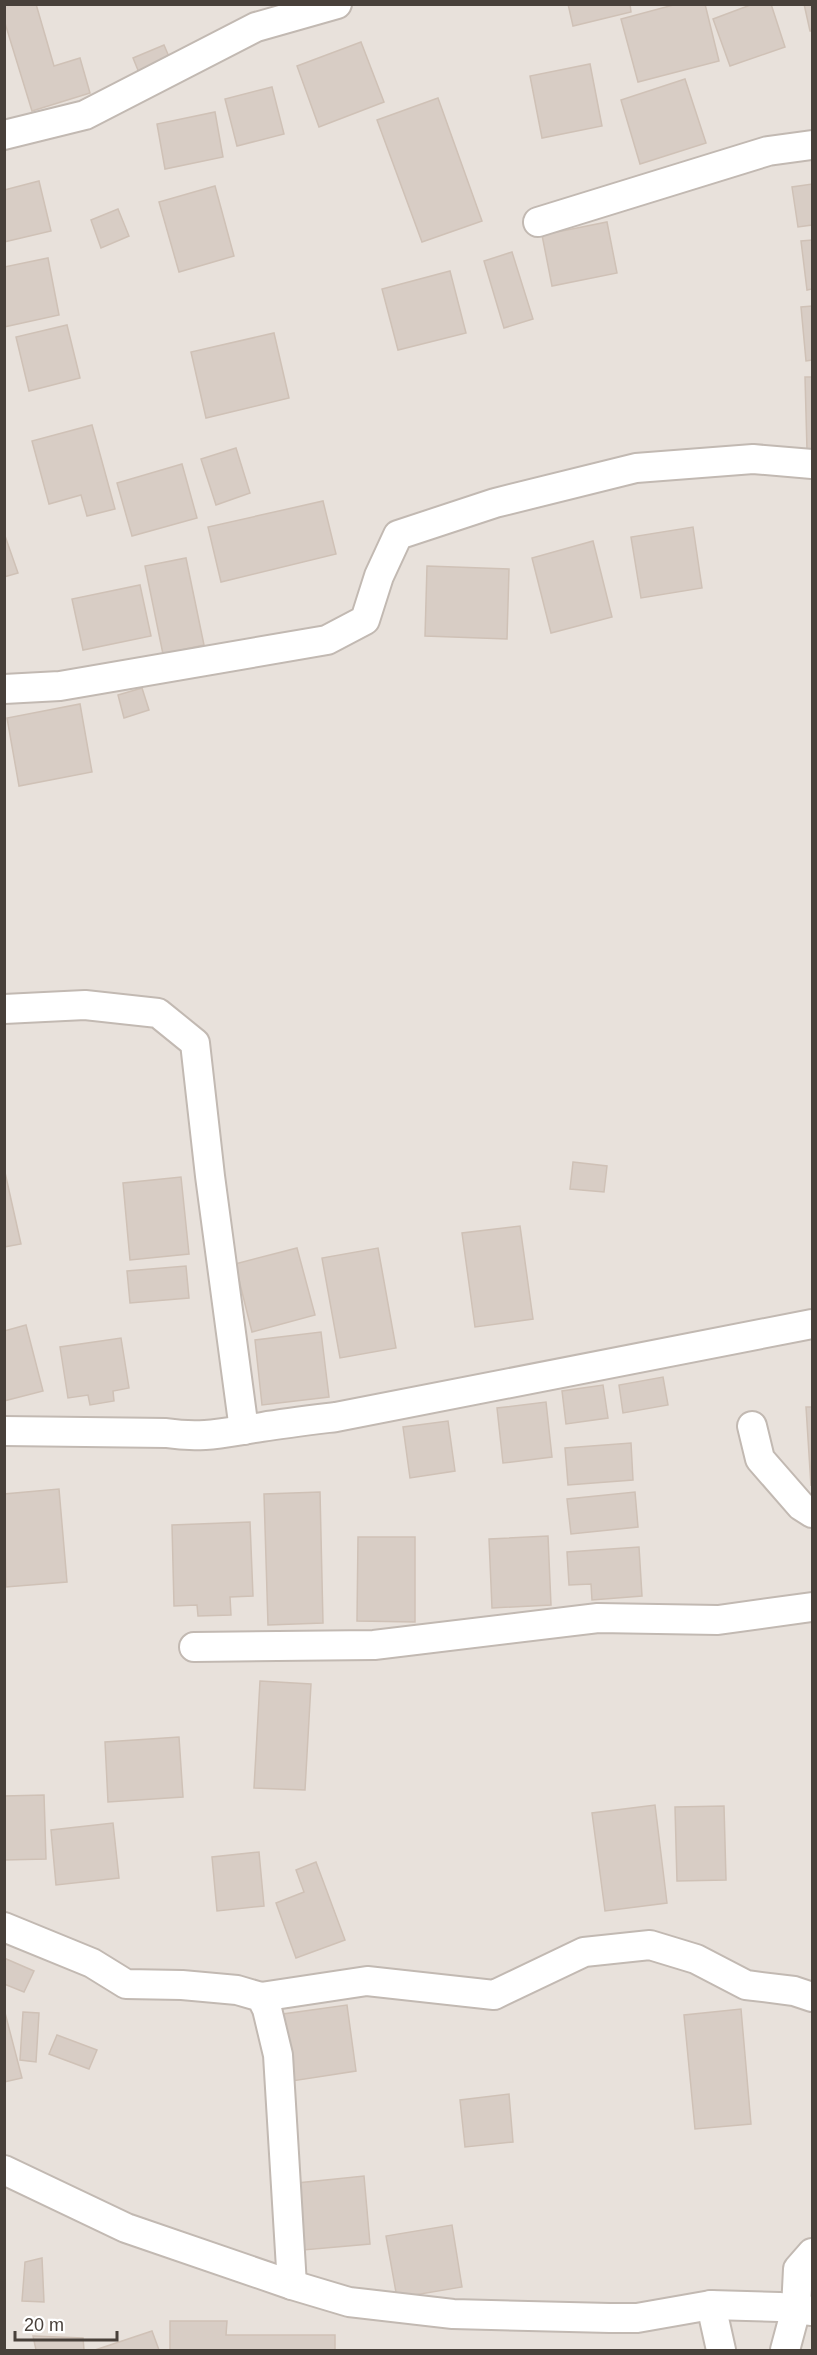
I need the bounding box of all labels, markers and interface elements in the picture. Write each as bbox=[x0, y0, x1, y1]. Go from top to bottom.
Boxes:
scale bar bbox=[15, 2304, 117, 2342]
text: 20 m bbox=[24, 2315, 64, 2335]

